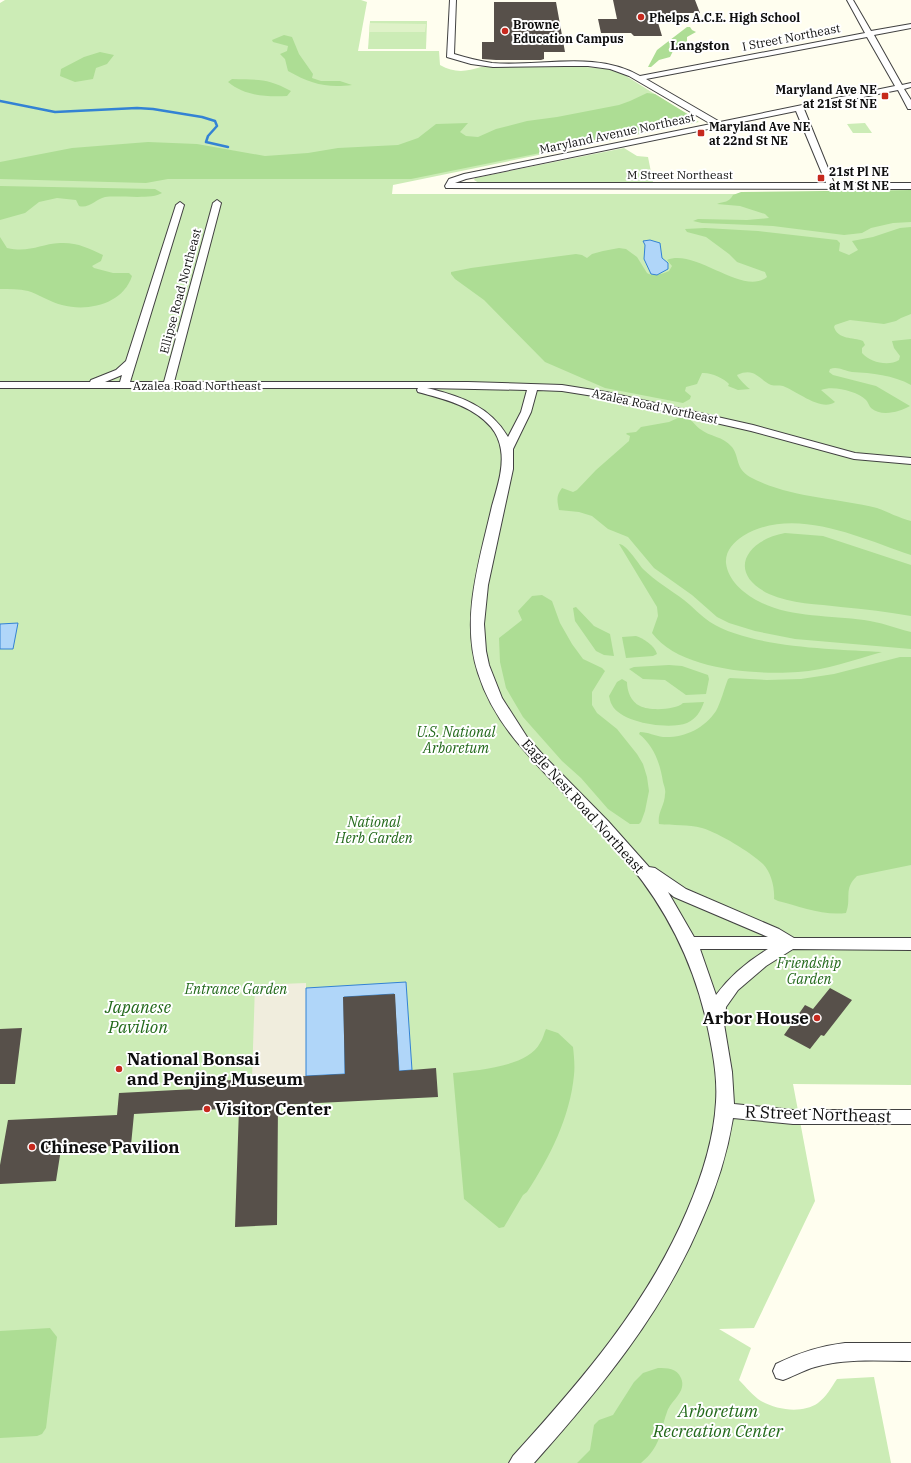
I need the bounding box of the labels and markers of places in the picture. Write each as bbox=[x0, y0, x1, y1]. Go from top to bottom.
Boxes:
place label: Phelps A.C.E. High School bbox=[649, 10, 800, 25]
marker: Phelps A.C.E. High School bbox=[636, 12, 646, 22]
place label: Browne Education Campus bbox=[513, 17, 624, 46]
marker: Browne Education Campus bbox=[500, 26, 510, 36]
place label: Maryland Ave NE at 21st St NE bbox=[776, 82, 877, 111]
marker: Maryland Ave NE at 21st St NE bbox=[880, 91, 890, 101]
place label: Maryland Ave NE at 22nd St NE bbox=[709, 119, 811, 148]
marker: Maryland Ave NE at 22nd St NE bbox=[696, 128, 706, 138]
place label: 21st Pl NE at M St NE bbox=[829, 164, 889, 193]
marker: 21st Pl NE at M St NE bbox=[816, 173, 826, 183]
place label: Arbor House bbox=[703, 1007, 809, 1029]
marker: Arbor House bbox=[812, 1013, 822, 1023]
place label: National Bonsai and Penjing Museum bbox=[127, 1048, 303, 1090]
marker: National Bonsai and Penjing Museum bbox=[114, 1064, 124, 1074]
place label: Visitor Center bbox=[215, 1098, 332, 1120]
marker: Visitor Center bbox=[202, 1104, 212, 1114]
place label: Chinese Pavilion bbox=[40, 1136, 180, 1158]
marker: Chinese Pavilion bbox=[27, 1142, 37, 1152]

